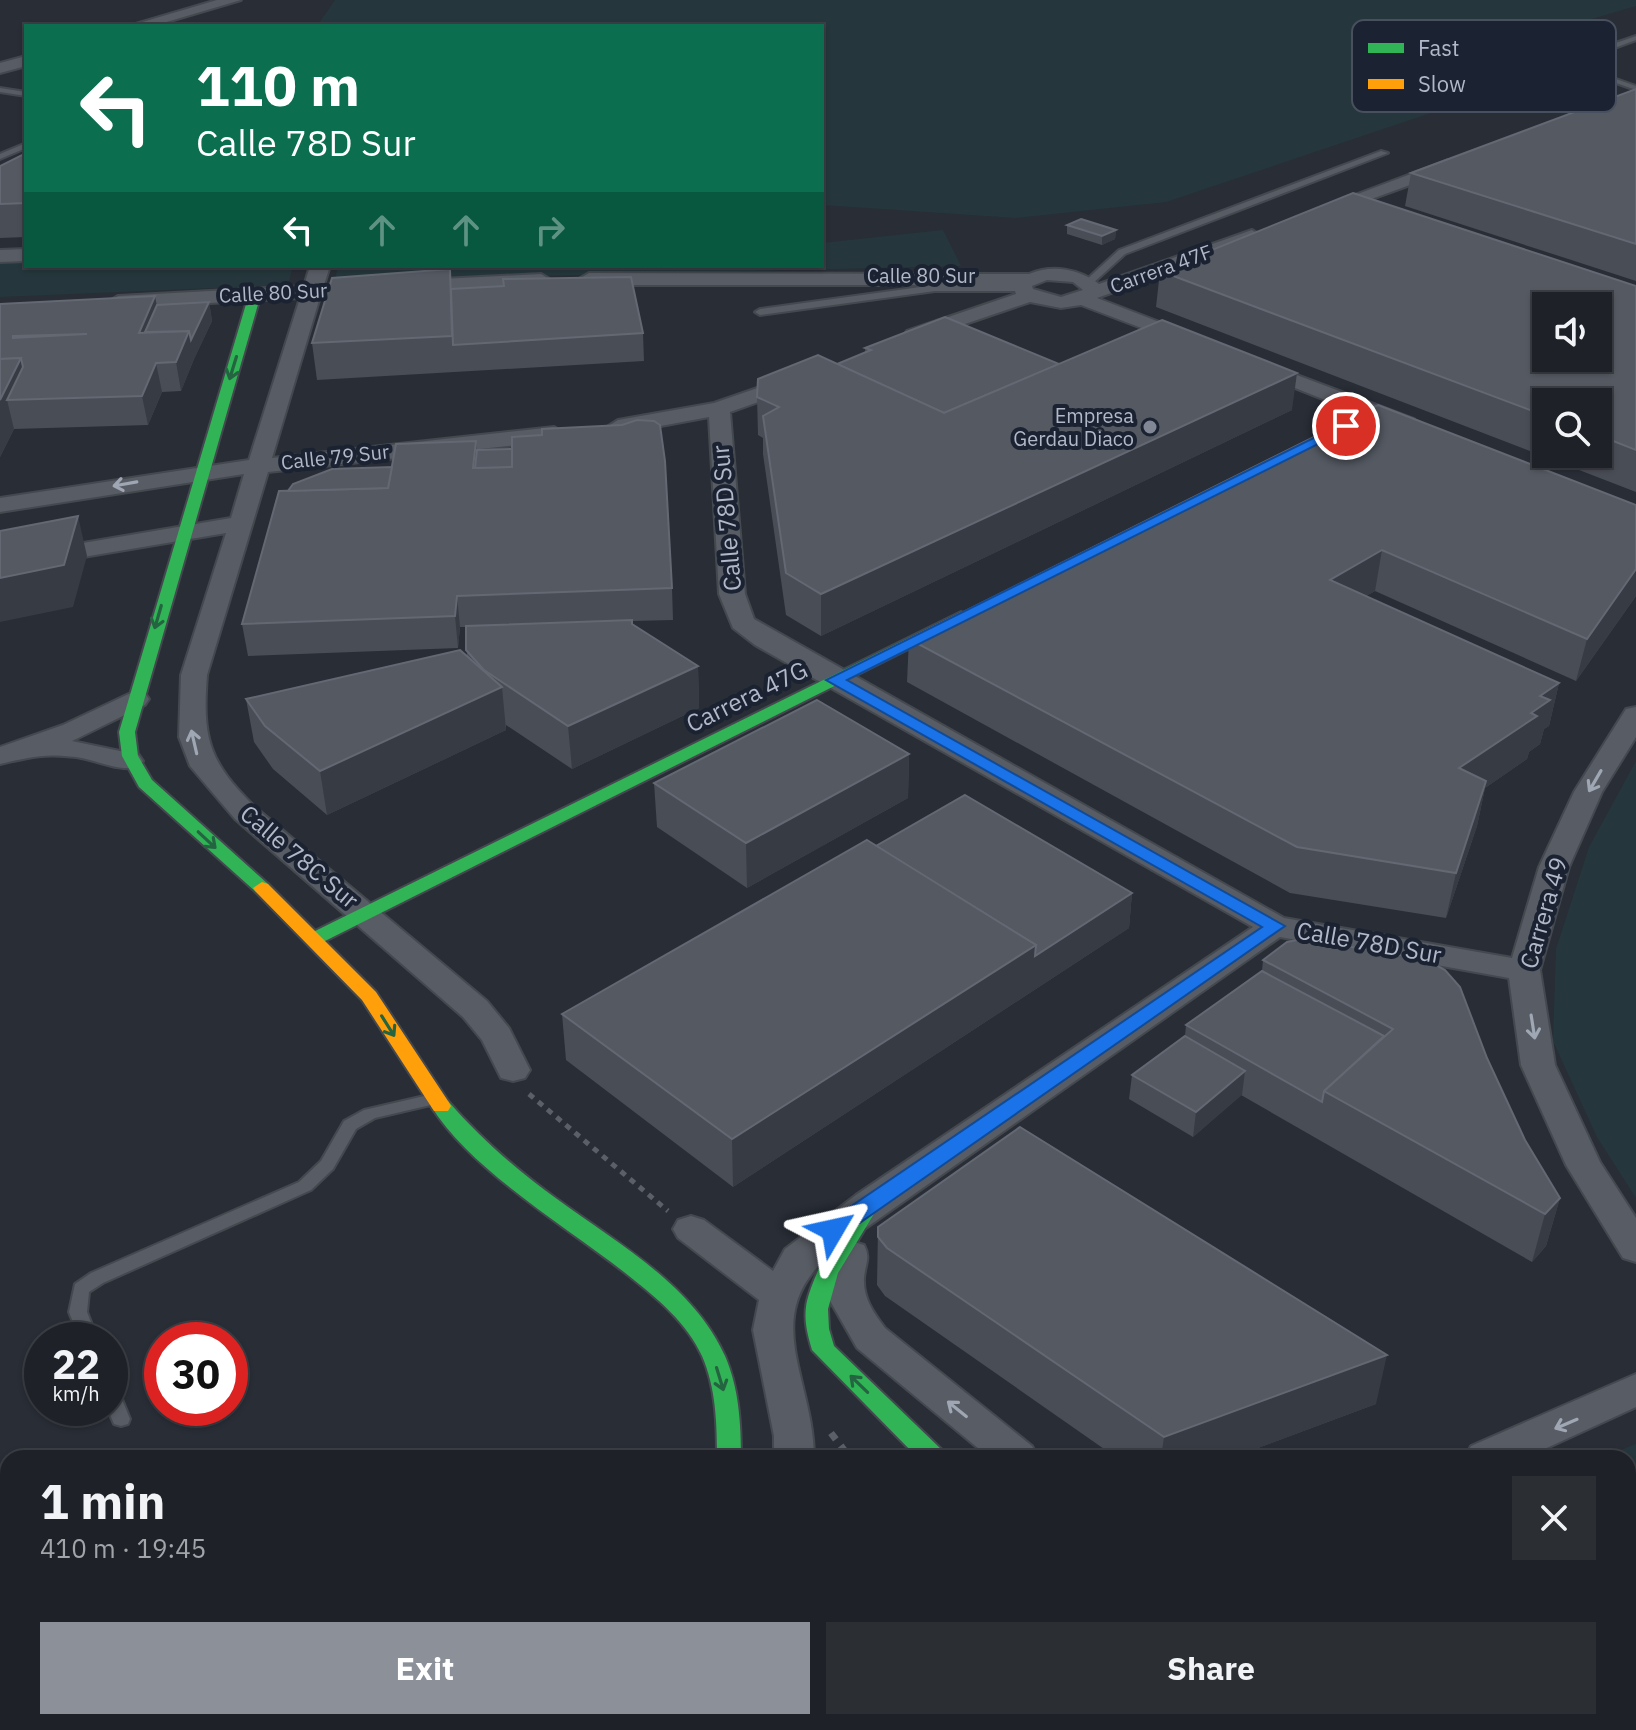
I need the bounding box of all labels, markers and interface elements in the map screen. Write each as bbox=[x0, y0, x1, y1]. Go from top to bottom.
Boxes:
legend bbox=[1352, 20, 1616, 112]
text: Fast bbox=[1418, 33, 1459, 62]
text: 110 m bbox=[196, 49, 360, 121]
icon: left bbox=[64, 56, 168, 160]
text: Slow bbox=[1418, 69, 1466, 98]
text: Calle 78D Sur bbox=[196, 119, 416, 166]
icon: left bbox=[276, 208, 320, 252]
icon: ahead bbox=[360, 208, 404, 252]
icon: ahead bbox=[444, 208, 488, 252]
icon: right bbox=[528, 208, 572, 252]
street label: Carrera 47F bbox=[1106, 238, 1215, 299]
street label: Calle 80 Sur bbox=[867, 262, 975, 289]
street label: Calle 80 Sur bbox=[218, 276, 328, 309]
map controls bbox=[1532, 292, 1612, 468]
button: sound bbox=[1532, 292, 1612, 372]
one-way arrow bbox=[225, 355, 240, 381]
button: search bbox=[1532, 388, 1612, 468]
pin bbox=[1312, 392, 1380, 460]
place label: Empresa Gerdau Diaco bbox=[1013, 402, 1134, 452]
icon: arrive bbox=[1324, 404, 1368, 448]
marker: Empresa Gerdau Diaco bbox=[1141, 418, 1159, 436]
street label: Calle 79 Sur bbox=[280, 437, 390, 476]
street label: Calle 78D Sur bbox=[704, 444, 748, 592]
one-way arrow bbox=[112, 477, 138, 492]
one-way arrow bbox=[150, 604, 165, 630]
street label: Carrera 47G bbox=[681, 653, 812, 739]
one-way arrow bbox=[186, 730, 201, 756]
one-way arrow bbox=[1587, 769, 1603, 792]
street label: Calle 78C Sur bbox=[234, 797, 366, 915]
one-way arrow bbox=[197, 831, 217, 850]
street label: Carrera 49 bbox=[1512, 853, 1574, 972]
street label: Calle 78D Sur bbox=[1294, 914, 1444, 971]
one-way arrow bbox=[380, 1014, 397, 1036]
one-way arrow bbox=[1526, 1014, 1541, 1039]
position arrow bbox=[791, 1188, 875, 1272]
speed limit sign: 30 bbox=[144, 1322, 248, 1426]
text: 22 bbox=[52, 1338, 100, 1390]
one-way arrow bbox=[713, 1365, 728, 1391]
one-way arrow bbox=[850, 1375, 869, 1394]
text: km/h bbox=[52, 1380, 100, 1407]
one-way arrow bbox=[947, 1400, 968, 1418]
one-way arrow bbox=[1554, 1417, 1579, 1432]
text: 1 min bbox=[40, 1470, 165, 1532]
button: close bbox=[1512, 1476, 1596, 1560]
text: 410 m · 19:45 bbox=[40, 1531, 206, 1565]
button: Exit bbox=[40, 1622, 810, 1714]
button: Share bbox=[826, 1622, 1596, 1714]

